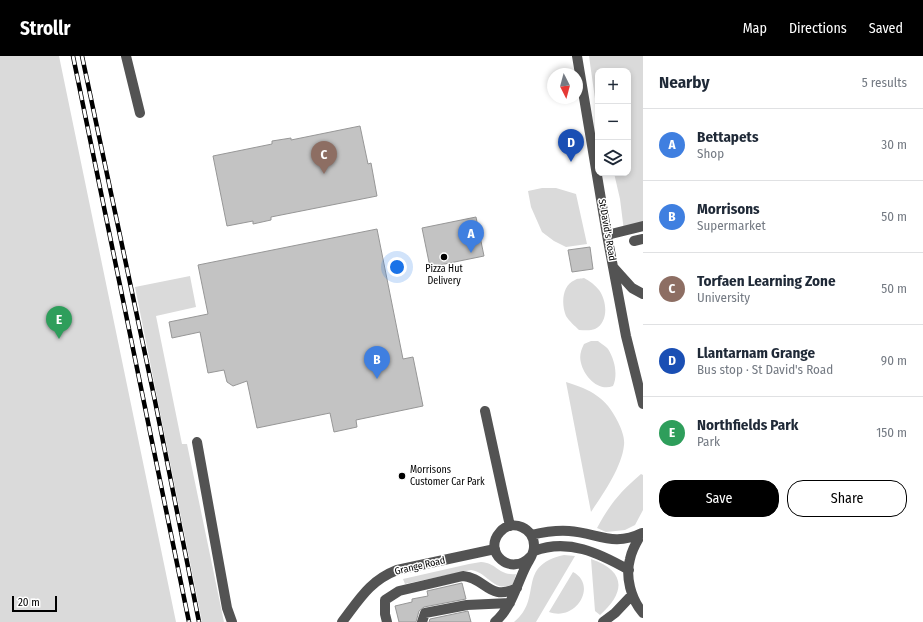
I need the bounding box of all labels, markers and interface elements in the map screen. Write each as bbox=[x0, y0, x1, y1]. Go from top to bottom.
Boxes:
text: Strollr bbox=[20, 17, 70, 40]
text: Map bbox=[743, 20, 767, 37]
text: Directions bbox=[789, 20, 847, 37]
text: Saved bbox=[869, 20, 903, 37]
north arrow bbox=[547, 68, 583, 104]
map controls bbox=[595, 68, 631, 176]
button: + bbox=[595, 68, 631, 104]
text: Nearby bbox=[659, 72, 710, 93]
text: 5 results bbox=[862, 75, 907, 90]
button: − bbox=[595, 104, 631, 140]
text: Bettapets bbox=[697, 128, 758, 146]
pin: D bbox=[558, 129, 584, 162]
text: A bbox=[668, 137, 676, 152]
text: 30 m bbox=[881, 137, 907, 152]
button: layers bbox=[595, 140, 631, 176]
pin: C bbox=[311, 141, 337, 174]
text: Shop bbox=[697, 146, 724, 161]
street label: St David's Road bbox=[596, 198, 618, 262]
text: Morrisons bbox=[697, 200, 760, 218]
text: B bbox=[668, 209, 676, 224]
text: 50 m bbox=[881, 209, 907, 224]
text: Supermarket bbox=[697, 218, 766, 233]
pin: A bbox=[458, 220, 484, 253]
marker: Pizza Hut Delivery bbox=[439, 252, 449, 262]
your location bbox=[387, 257, 407, 277]
place label: Pizza Hut Delivery bbox=[425, 263, 463, 287]
text: Torfaen Learning Zone bbox=[697, 272, 836, 290]
text: C bbox=[669, 281, 675, 296]
text: 50 m bbox=[881, 281, 907, 296]
text: University bbox=[697, 290, 750, 305]
pin: E bbox=[46, 306, 72, 339]
text: Llantarnam Grange bbox=[697, 344, 815, 362]
pin: B bbox=[364, 346, 390, 379]
text: D bbox=[668, 353, 676, 368]
text: 90 m bbox=[881, 353, 907, 368]
text: Bus stop · St David's Road bbox=[697, 362, 833, 377]
text: Northfields Park bbox=[697, 416, 798, 434]
text: E bbox=[669, 425, 675, 440]
text: 150 m bbox=[876, 425, 907, 440]
text: Park bbox=[697, 434, 720, 449]
place label: Morrisons Customer Car Park bbox=[410, 464, 485, 488]
marker: Morrisons Customer Car Park bbox=[397, 471, 407, 481]
button: Save bbox=[659, 480, 779, 517]
button: Share bbox=[787, 480, 907, 517]
street label: Grange Road bbox=[393, 554, 447, 578]
scale bar bbox=[12, 594, 57, 613]
text: 20 m bbox=[18, 596, 40, 609]

